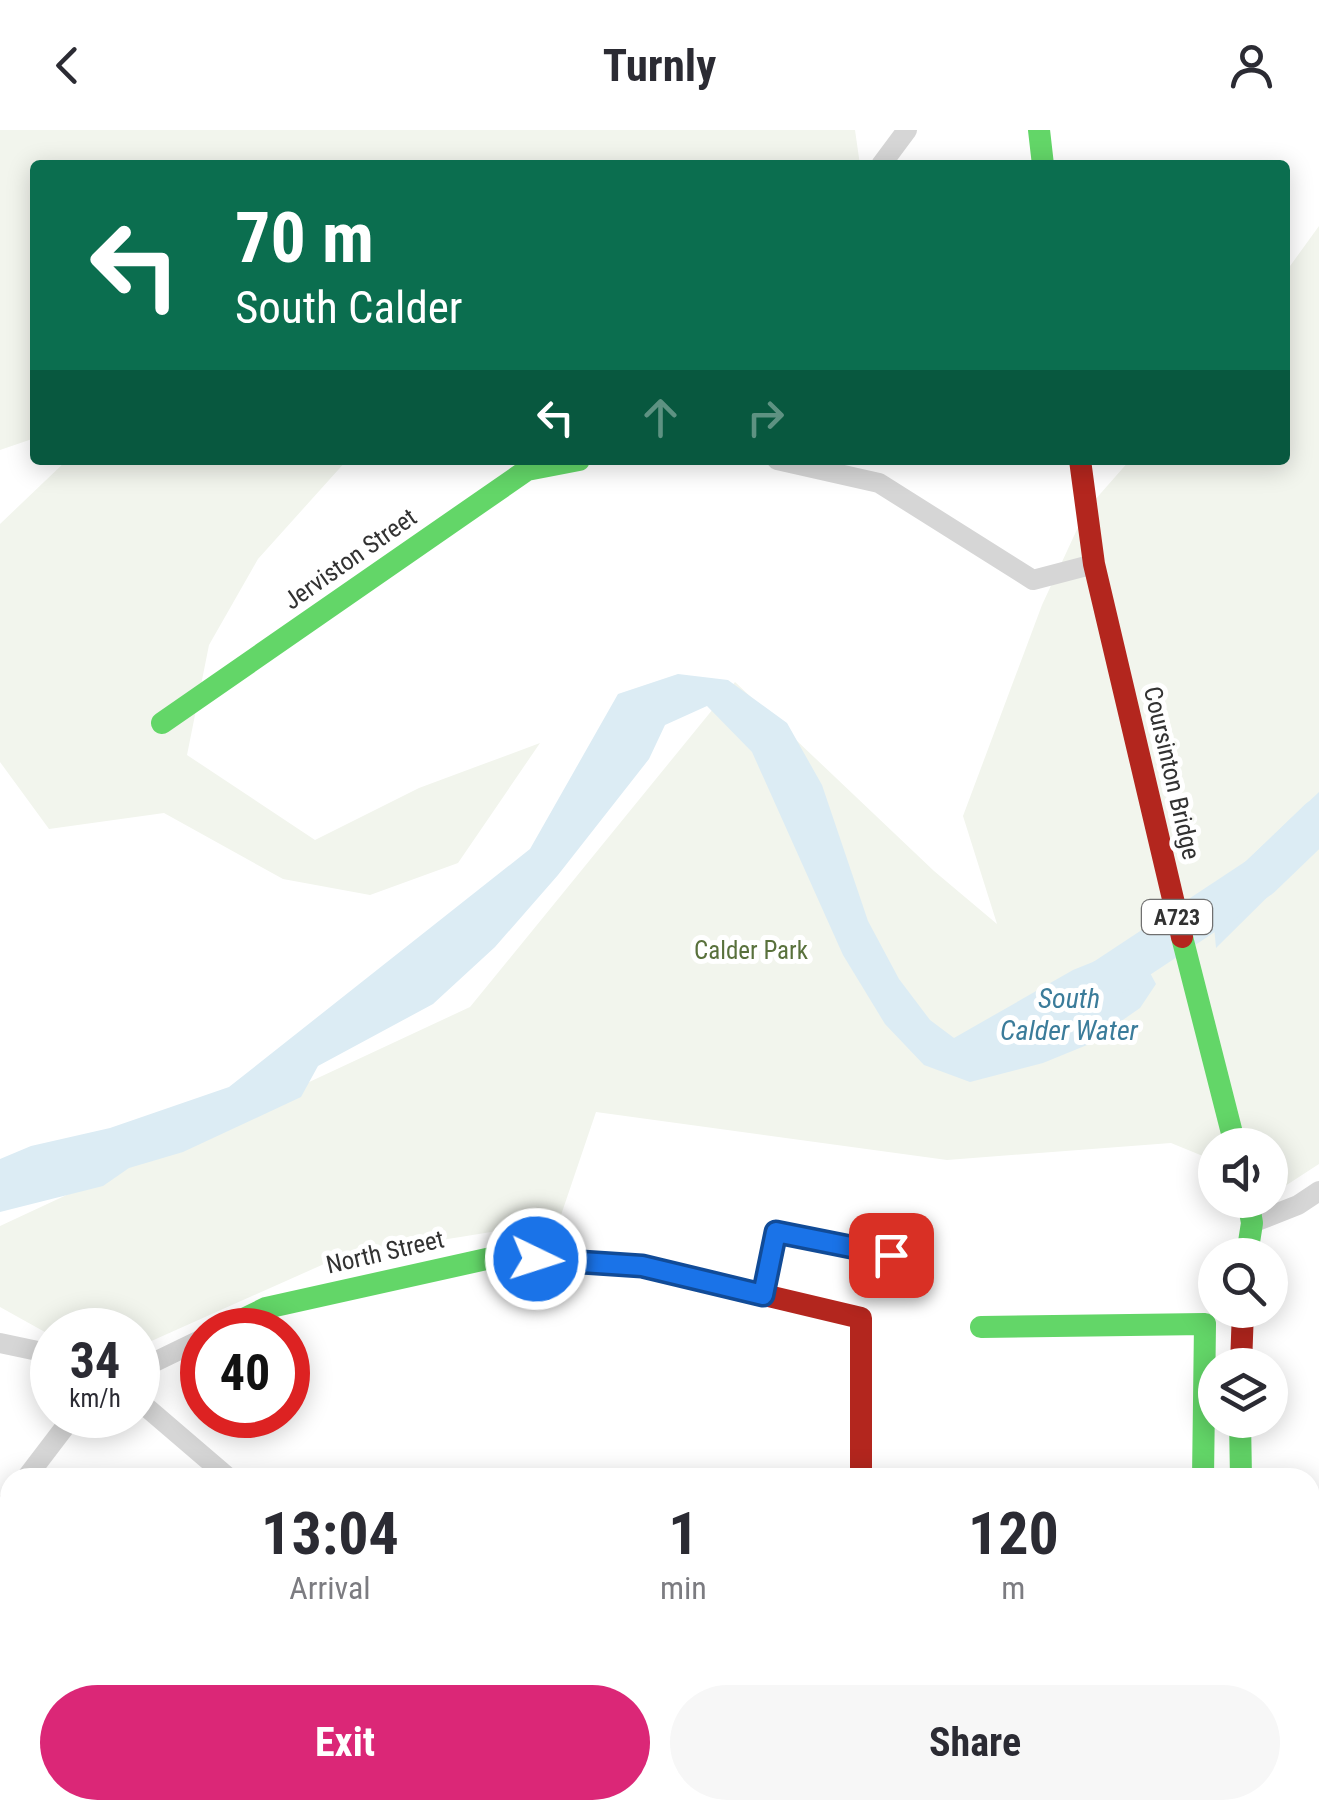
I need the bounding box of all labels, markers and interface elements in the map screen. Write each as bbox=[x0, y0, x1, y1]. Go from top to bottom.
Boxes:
icon: back bbox=[40, 38, 95, 93]
icon: person bbox=[1224, 38, 1279, 93]
text: Turnly bbox=[603, 39, 716, 92]
text: 70 m bbox=[235, 197, 374, 279]
icon: left bbox=[70, 200, 200, 330]
text: South Calder bbox=[235, 281, 463, 334]
icon: left bbox=[528, 390, 583, 445]
icon: ahead bbox=[633, 390, 688, 445]
icon: right bbox=[738, 390, 793, 445]
street label: Jerviston Street bbox=[278, 502, 422, 616]
street label: Coursinton Bridge bbox=[1138, 684, 1206, 862]
road number: A723 bbox=[1142, 900, 1212, 934]
park label: Calder Park bbox=[694, 936, 809, 965]
water label: South Calder Water bbox=[1000, 982, 1139, 1047]
map controls bbox=[1198, 1128, 1288, 1438]
button: sound bbox=[1198, 1128, 1288, 1218]
position arrow bbox=[484, 1207, 588, 1311]
pin bbox=[849, 1213, 934, 1298]
street label: North Street bbox=[323, 1224, 447, 1280]
icon: arrive bbox=[864, 1228, 919, 1283]
button: search bbox=[1198, 1238, 1288, 1328]
speed limit sign: 40 bbox=[180, 1308, 310, 1438]
text: 34 bbox=[70, 1332, 120, 1390]
button: layers bbox=[1198, 1348, 1288, 1438]
text: km/h bbox=[69, 1384, 121, 1413]
text: 13:04 bbox=[261, 1498, 399, 1569]
text: 1 bbox=[668, 1498, 699, 1569]
text: 120 bbox=[968, 1498, 1059, 1569]
text: Arrival bbox=[289, 1569, 371, 1607]
text: min bbox=[660, 1569, 707, 1607]
text: m bbox=[1001, 1569, 1025, 1607]
button: Exit bbox=[40, 1685, 650, 1800]
button: Share bbox=[670, 1685, 1280, 1800]

